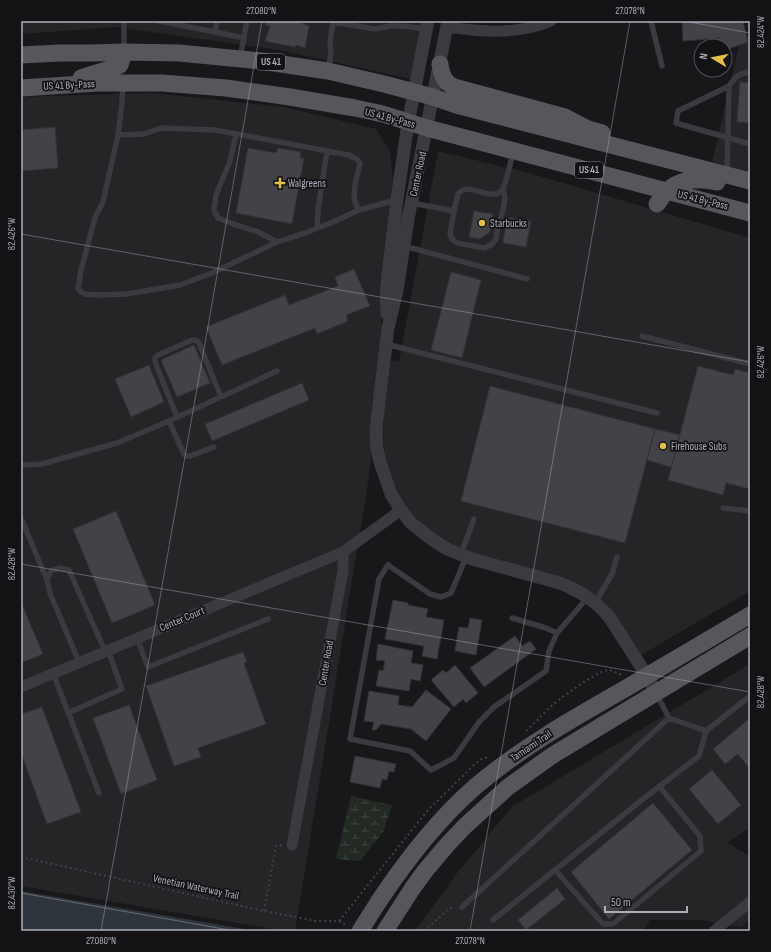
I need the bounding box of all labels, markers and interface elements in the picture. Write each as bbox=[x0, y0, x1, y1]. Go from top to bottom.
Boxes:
text: 27.080°N bbox=[246, 5, 276, 17]
text: 27.078°N bbox=[615, 5, 645, 17]
text: 82.424°W bbox=[755, 15, 767, 48]
north arrow bbox=[693, 38, 733, 78]
text: N bbox=[697, 52, 711, 60]
road number: US 41 bbox=[257, 54, 285, 70]
street label: US 41 By-Pass bbox=[43, 77, 95, 93]
street label: US 41 By-Pass bbox=[363, 105, 417, 131]
street label: Center Road bbox=[407, 150, 429, 198]
road number: US 41 bbox=[575, 162, 603, 178]
place label: Walgreens bbox=[288, 177, 326, 190]
marker: Walgreens bbox=[275, 178, 285, 188]
street label: US 41 By-Pass bbox=[676, 187, 730, 213]
text: 82.426°W bbox=[6, 217, 18, 250]
place label: Starbucks bbox=[490, 217, 527, 230]
marker: Starbucks bbox=[477, 218, 487, 228]
text: 82.426°W bbox=[755, 345, 767, 378]
place label: Firehouse Subs bbox=[671, 440, 727, 453]
marker: Firehouse Subs bbox=[658, 441, 668, 451]
text: 82.428°W bbox=[6, 547, 18, 580]
street label: Center Court bbox=[157, 603, 207, 634]
street label: Center Road bbox=[316, 639, 336, 686]
text: 82.428°W bbox=[755, 675, 767, 708]
street label: Tamiami Trail bbox=[508, 727, 554, 765]
street label: Venetian Waterway Trail bbox=[152, 872, 240, 902]
text: 82.430°W bbox=[6, 876, 18, 909]
scale bar bbox=[605, 888, 687, 914]
text: 50 m bbox=[611, 895, 631, 910]
text: 27.080°N bbox=[86, 935, 116, 947]
text: 27.078°N bbox=[455, 935, 485, 947]

